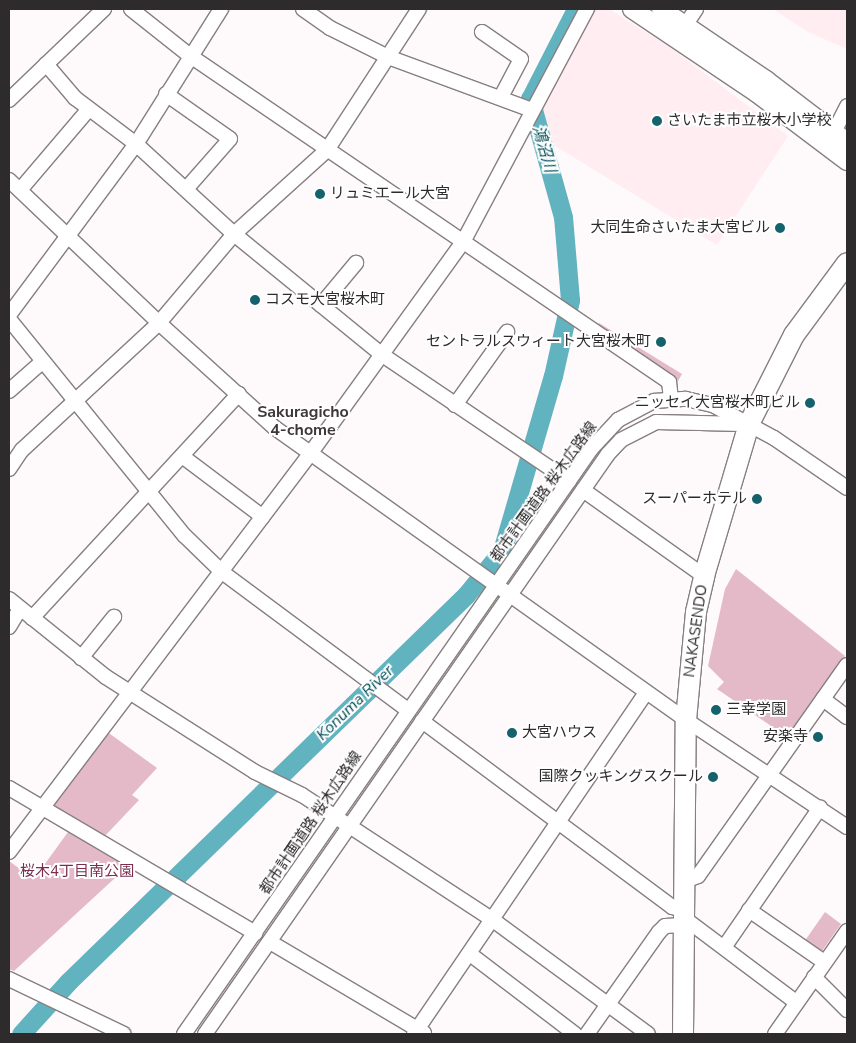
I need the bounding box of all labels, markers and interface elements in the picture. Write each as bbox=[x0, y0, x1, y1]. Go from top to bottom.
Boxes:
place label: さいたま市立桜木小学校 bbox=[667, 112, 832, 130]
marker: さいたま市立桜木小学校 bbox=[651, 115, 663, 127]
water label: 鴻沼川 bbox=[528, 123, 560, 175]
place label: リュミエール大宮 bbox=[330, 185, 450, 203]
marker: リュミエール大宮 bbox=[314, 188, 326, 200]
place label: 大同生命さいたま大宮ビル bbox=[590, 219, 770, 237]
marker: 大同生命さいたま大宮ビル bbox=[774, 222, 786, 234]
place label: コスモ大宮桜木町 bbox=[265, 291, 385, 309]
marker: コスモ大宮桜木町 bbox=[249, 294, 261, 306]
place label: セントラルスウィート大宮桜木町 bbox=[426, 333, 651, 351]
marker: セントラルスウィート大宮桜木町 bbox=[655, 336, 667, 348]
place label: ニッセイ大宮桜木町ビル bbox=[635, 394, 800, 412]
marker: ニッセイ大宮桜木町ビル bbox=[804, 397, 816, 409]
district label: Sakuragicho 4-chome bbox=[257, 402, 349, 440]
street label: 都市計画道路 桜木広路線 bbox=[487, 418, 601, 566]
place label: スーパーホテル bbox=[642, 490, 747, 508]
marker: スーパーホテル bbox=[751, 493, 763, 505]
street label: NAKASENDO bbox=[681, 583, 711, 679]
water label: Konuma River bbox=[312, 661, 398, 745]
place label: 三幸学園 bbox=[726, 701, 786, 719]
marker: 三幸学園 bbox=[710, 704, 722, 716]
place label: 大宮ハウス bbox=[522, 724, 597, 742]
marker: 大宮ハウス bbox=[506, 727, 518, 739]
place label: 安楽寺 bbox=[763, 728, 808, 746]
marker: 安楽寺 bbox=[812, 731, 824, 743]
street label: 都市計画道路 桜木広路線 bbox=[256, 748, 366, 898]
place label: 国際クッキングスクール bbox=[538, 768, 703, 786]
marker: 国際クッキングスクール bbox=[707, 771, 719, 783]
park label: 桜木4丁目南公園 bbox=[20, 863, 134, 881]

